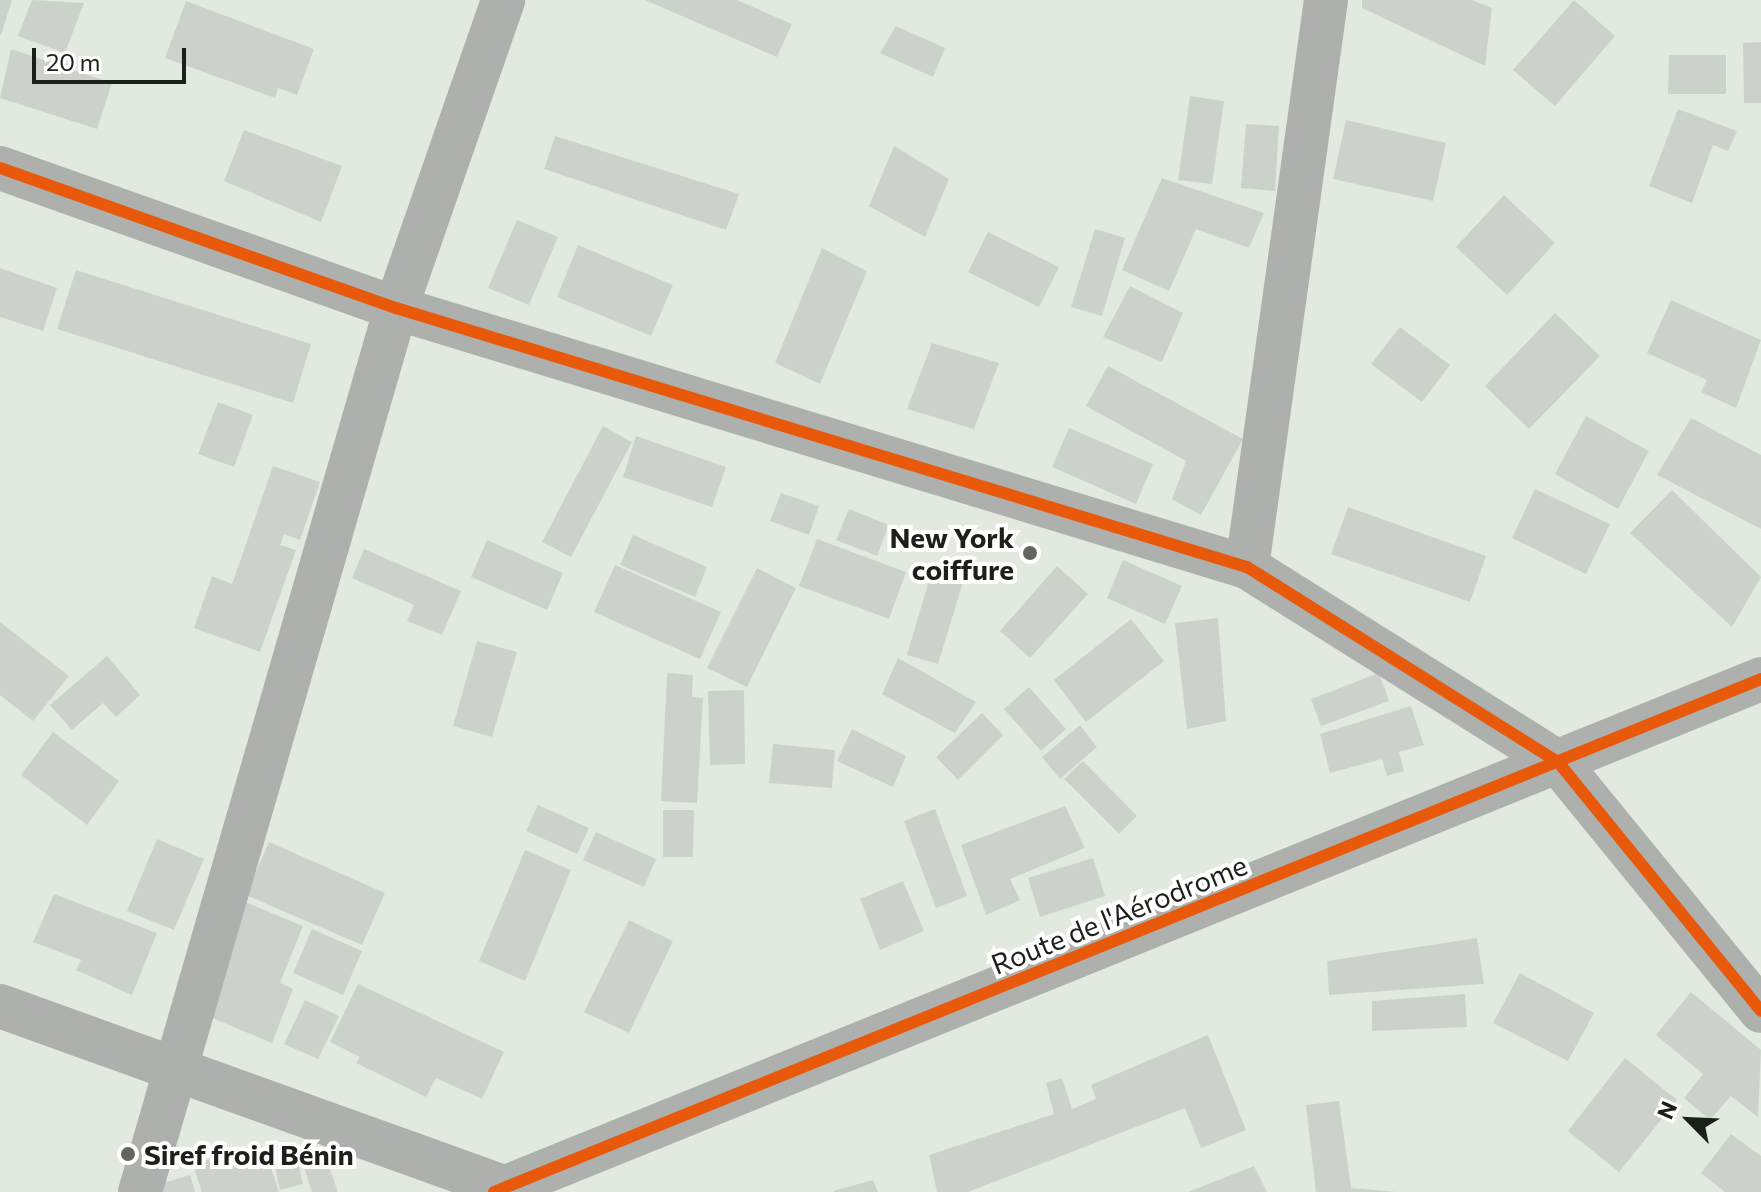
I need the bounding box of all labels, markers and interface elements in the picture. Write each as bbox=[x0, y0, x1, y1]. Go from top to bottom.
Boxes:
scale bar bbox=[36, 32, 190, 82]
text: 20 m bbox=[46, 47, 100, 76]
place label: New York coiffure bbox=[889, 520, 1014, 586]
marker: New York coiffure bbox=[1021, 544, 1039, 562]
street label: Route de l'Aérodrome bbox=[986, 847, 1252, 981]
north arrow bbox=[1649, 1080, 1729, 1160]
text: N bbox=[1651, 1097, 1682, 1123]
place label: Siref froid Bénin bbox=[144, 1137, 354, 1171]
marker: Siref froid Bénin bbox=[119, 1145, 137, 1163]

